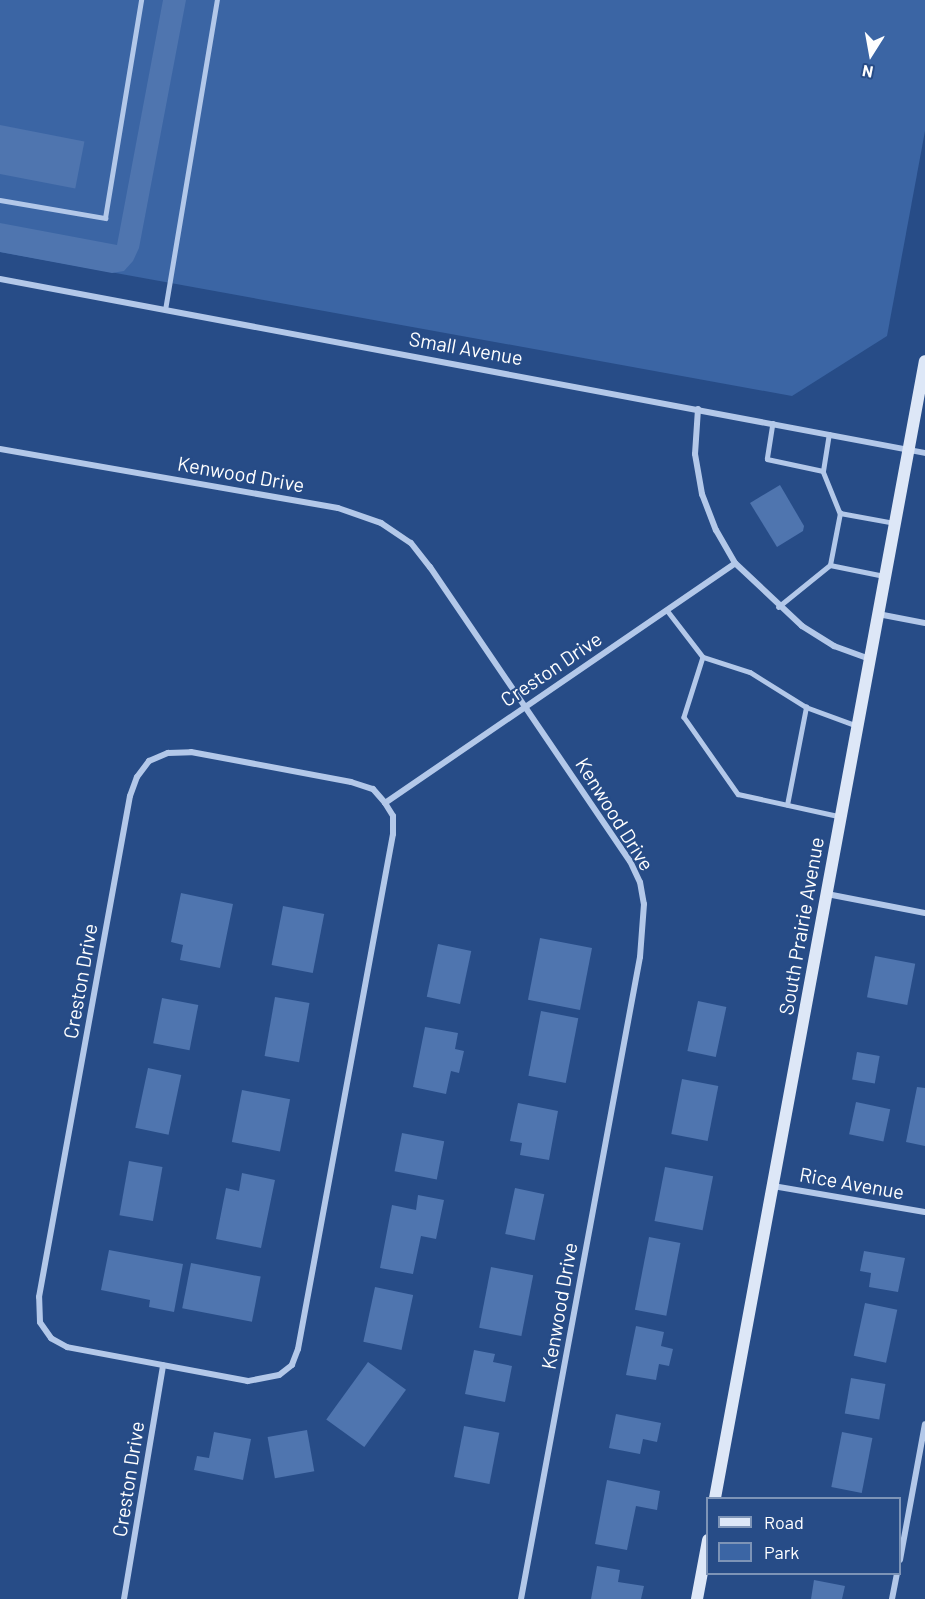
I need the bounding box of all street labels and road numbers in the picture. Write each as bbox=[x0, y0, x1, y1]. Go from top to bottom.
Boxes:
street label: Small Avenue bbox=[407, 326, 525, 370]
street label: Kenwood Drive bbox=[176, 451, 306, 497]
street label: Creston Drive bbox=[496, 626, 606, 712]
street label: Kenwood Drive bbox=[571, 753, 659, 875]
street label: South Prairie Avenue bbox=[774, 835, 828, 1017]
street label: Creston Drive bbox=[58, 921, 102, 1041]
street label: Rice Avenue bbox=[798, 1162, 906, 1204]
street label: Kenwood Drive bbox=[536, 1241, 582, 1371]
street label: Creston Drive bbox=[107, 1420, 149, 1538]

